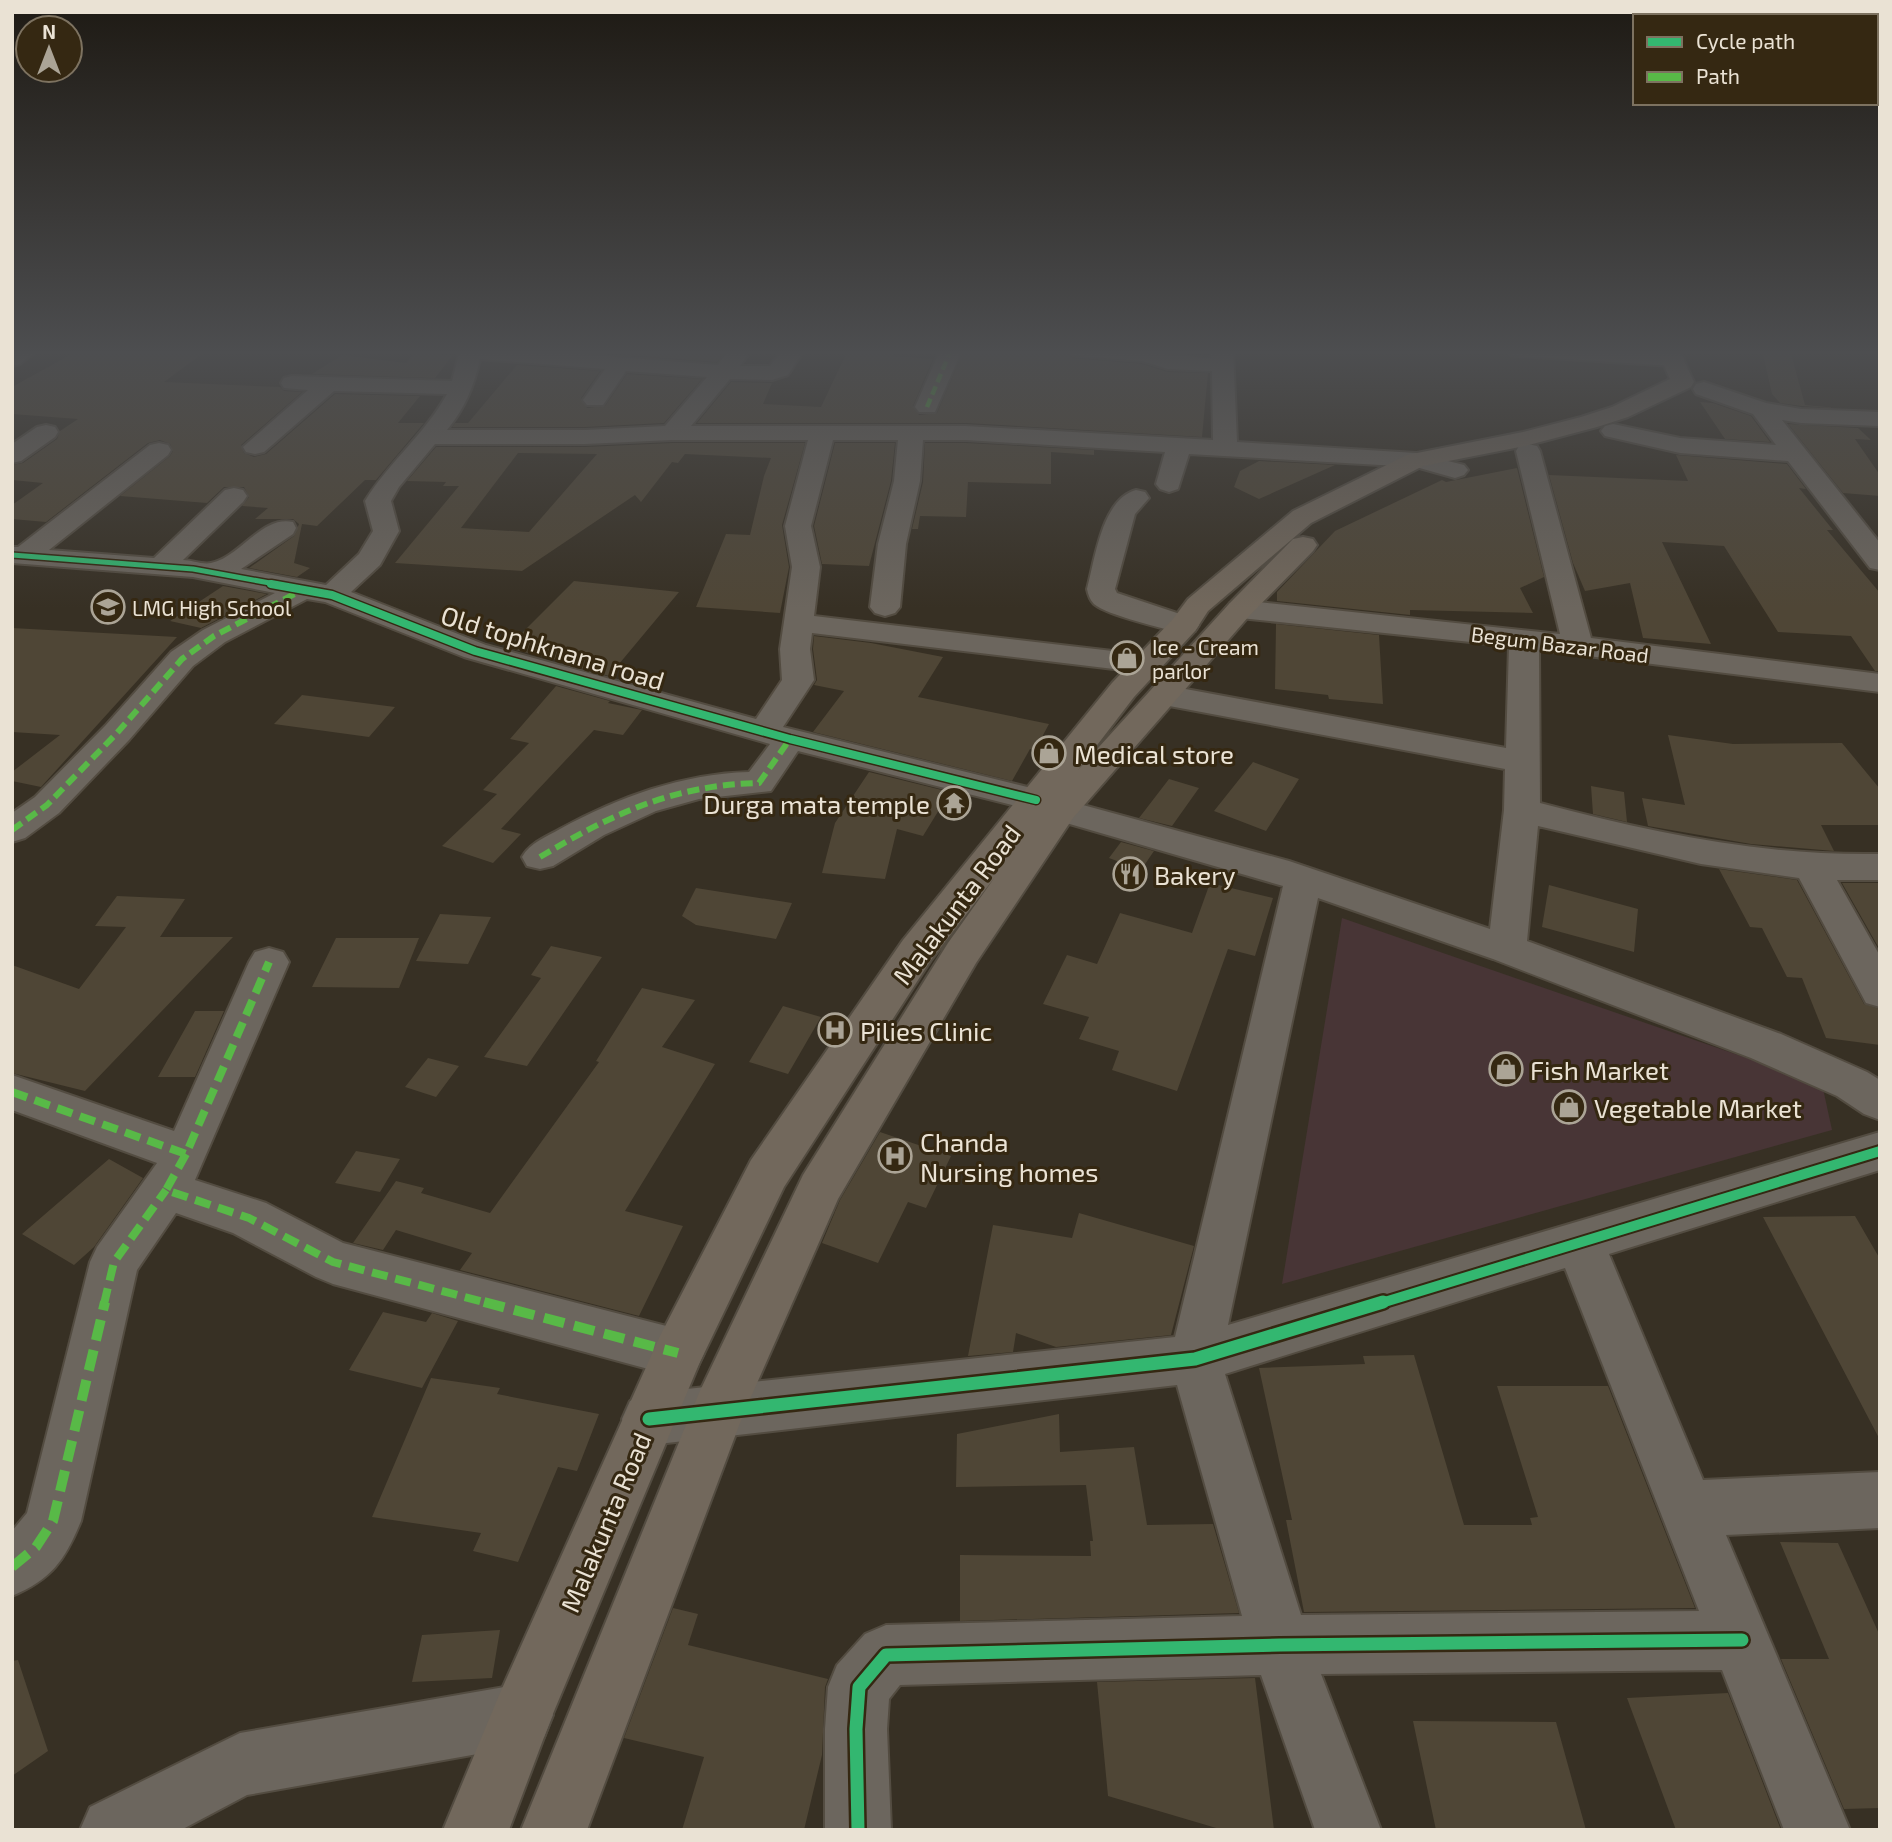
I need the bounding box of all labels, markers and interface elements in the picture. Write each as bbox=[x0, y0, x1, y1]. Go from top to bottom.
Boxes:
north arrow bbox=[14, 14, 84, 84]
legend bbox=[1633, 14, 1878, 105]
text: N bbox=[42, 20, 56, 43]
text: Cycle path bbox=[1696, 28, 1795, 53]
text: Path bbox=[1696, 63, 1740, 88]
school or university icon: LMG High School bbox=[89, 588, 127, 626]
place label: LMG High School bbox=[132, 595, 292, 620]
street label: Old tophknana road bbox=[438, 598, 668, 696]
street label: Begum Bazar Road bbox=[1470, 621, 1650, 667]
place label: Ice - Cream parlor bbox=[1152, 634, 1259, 683]
shop icon: Ice - Cream parlor bbox=[1108, 639, 1146, 677]
shop icon: Medical store bbox=[1030, 734, 1068, 772]
place label: Medical store bbox=[1074, 738, 1234, 769]
temple icon: Durga mata temple bbox=[935, 784, 973, 822]
place label: Durga mata temple bbox=[703, 788, 930, 819]
street label: Malakunta Road bbox=[886, 818, 1026, 990]
restaurant icon: Bakery bbox=[1111, 855, 1149, 893]
place label: Bakery bbox=[1154, 859, 1236, 890]
hospital icon: Pilies Clinic bbox=[816, 1011, 854, 1049]
place label: Pilies Clinic bbox=[860, 1015, 992, 1046]
shop icon: Fish Market bbox=[1487, 1050, 1525, 1088]
place label: Fish Market bbox=[1530, 1054, 1669, 1085]
shop icon: Vegetable Market bbox=[1550, 1088, 1588, 1126]
place label: Vegetable Market bbox=[1594, 1092, 1802, 1123]
place label: Chanda Nursing homes bbox=[920, 1126, 1098, 1187]
hospital icon: Chanda Nursing homes bbox=[876, 1137, 914, 1175]
street label: Malakunta Road bbox=[553, 1428, 657, 1616]

